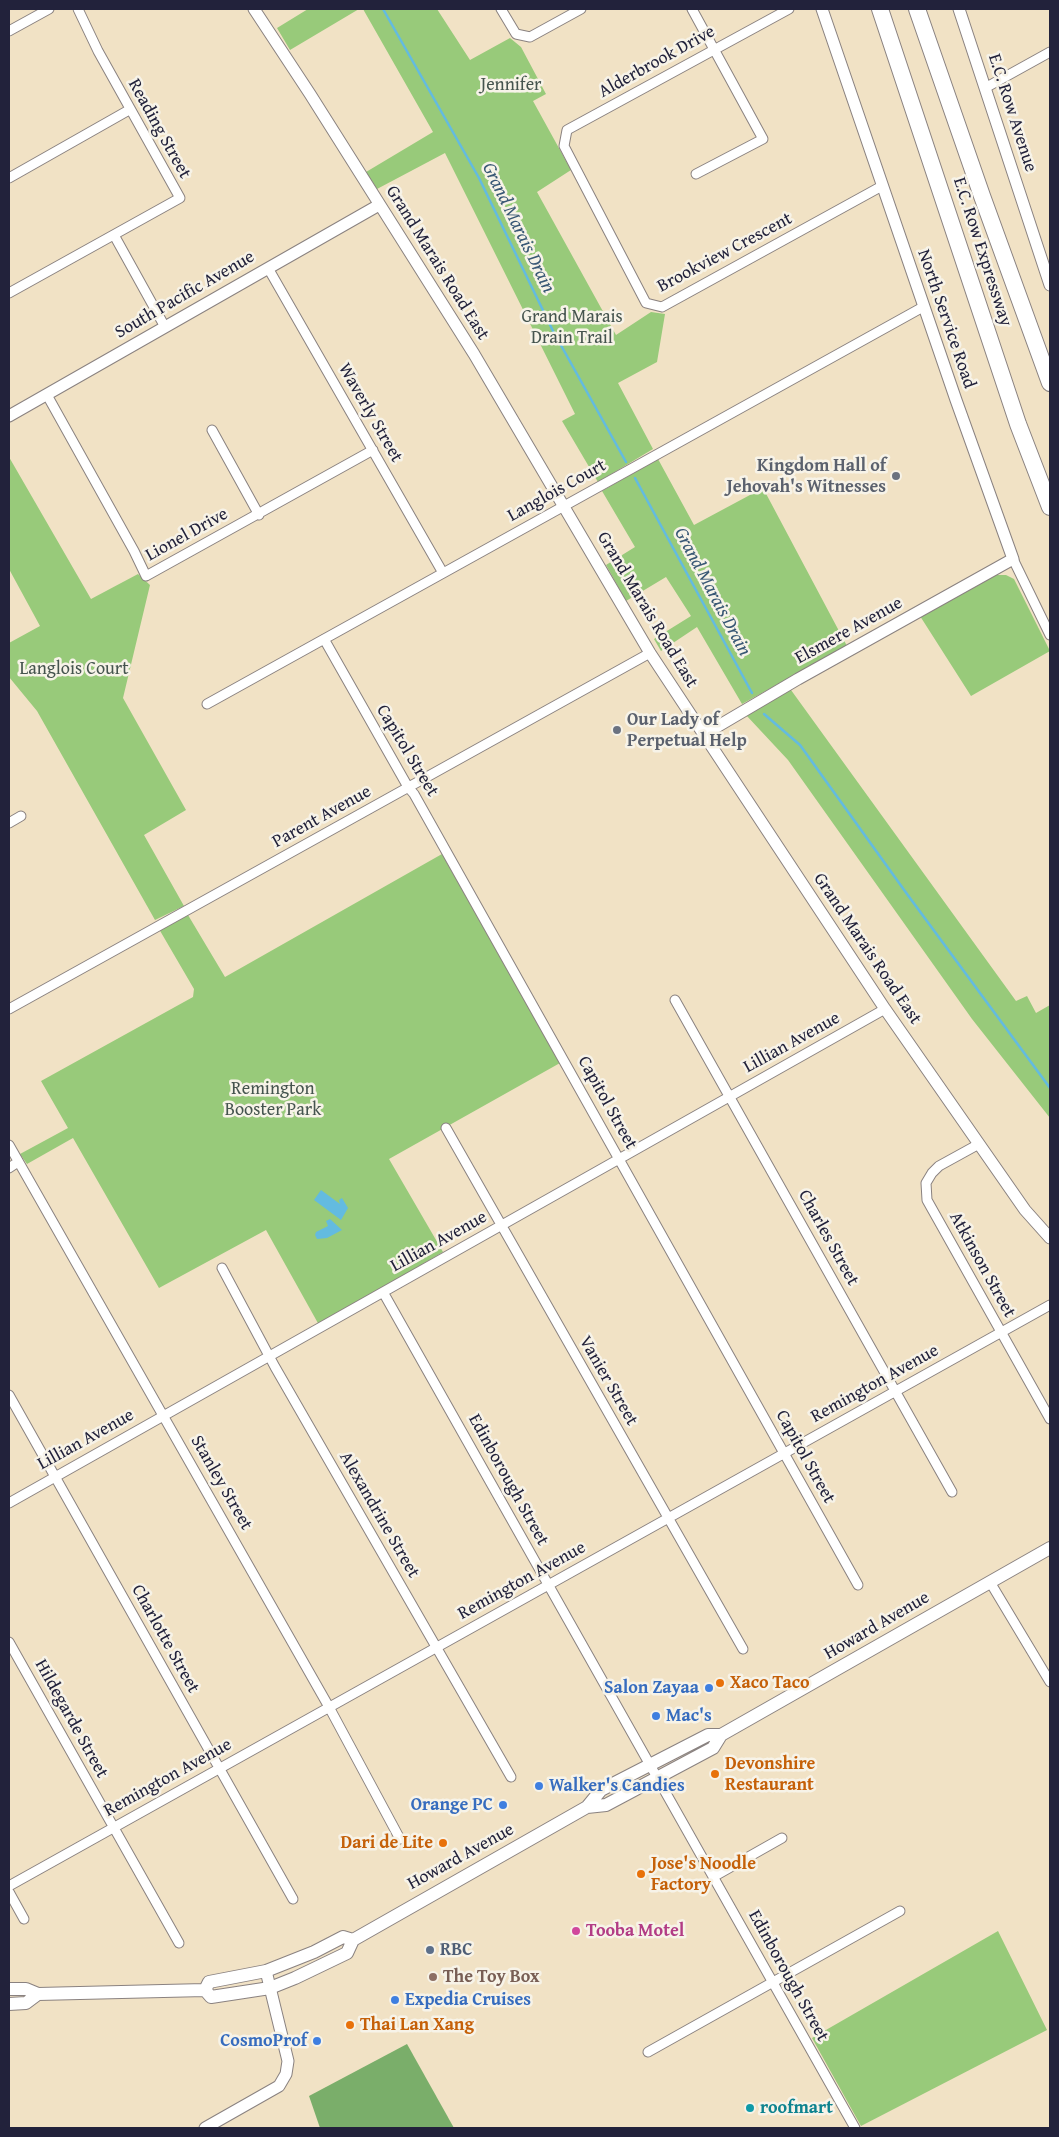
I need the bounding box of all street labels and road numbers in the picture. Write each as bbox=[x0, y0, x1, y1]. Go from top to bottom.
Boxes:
street label: Alderbrook Drive bbox=[595, 21, 719, 103]
street label: E.C. Row Avenue bbox=[983, 51, 1041, 175]
street label: Reading Street bbox=[123, 75, 195, 183]
street label: E.C. Row Expressway bbox=[948, 175, 1016, 329]
street label: Grand Marais Road East bbox=[381, 182, 493, 344]
street label: Brookview Crescent bbox=[654, 208, 796, 298]
street label: South Pacific Avenue bbox=[111, 246, 259, 344]
street label: North Service Road bbox=[912, 247, 980, 391]
street label: Waverly Street bbox=[333, 360, 407, 466]
street label: Langlois Court bbox=[504, 455, 610, 527]
street label: Lionel Drive bbox=[142, 504, 232, 566]
street label: Grand Marais Road East bbox=[592, 528, 702, 692]
street label: Elsmere Avenue bbox=[792, 593, 906, 669]
street label: Capitol Street bbox=[371, 701, 443, 801]
street label: Parent Avenue bbox=[269, 781, 375, 853]
street label: Grand Marais Road East bbox=[808, 869, 926, 1029]
street label: Lillian Avenue bbox=[740, 1008, 844, 1078]
street label: Capitol Street bbox=[573, 1053, 641, 1153]
street label: Charles Street bbox=[793, 1186, 863, 1290]
street label: Lillian Avenue bbox=[387, 1207, 491, 1277]
street label: Atkinson Street bbox=[944, 1208, 1020, 1322]
street label: Vanier Street bbox=[574, 1332, 642, 1430]
street label: Remington Avenue bbox=[807, 1340, 943, 1428]
street label: Lillian Avenue bbox=[34, 1405, 138, 1475]
street label: Capitol Street bbox=[771, 1407, 839, 1507]
street label: Edinborough Street bbox=[463, 1410, 553, 1550]
street label: Stanley Street bbox=[185, 1432, 257, 1534]
street label: Alexandrine Street bbox=[334, 1448, 424, 1582]
street label: Remington Avenue bbox=[454, 1537, 590, 1625]
street label: Charlotte Street bbox=[126, 1581, 204, 1697]
street label: Howard Avenue bbox=[821, 1587, 933, 1665]
street label: Hildegarde Street bbox=[29, 1656, 113, 1782]
street label: Remington Avenue bbox=[100, 1734, 236, 1822]
street label: Howard Avenue bbox=[404, 1819, 518, 1895]
street label: Edinborough Street bbox=[743, 1906, 833, 2046]

